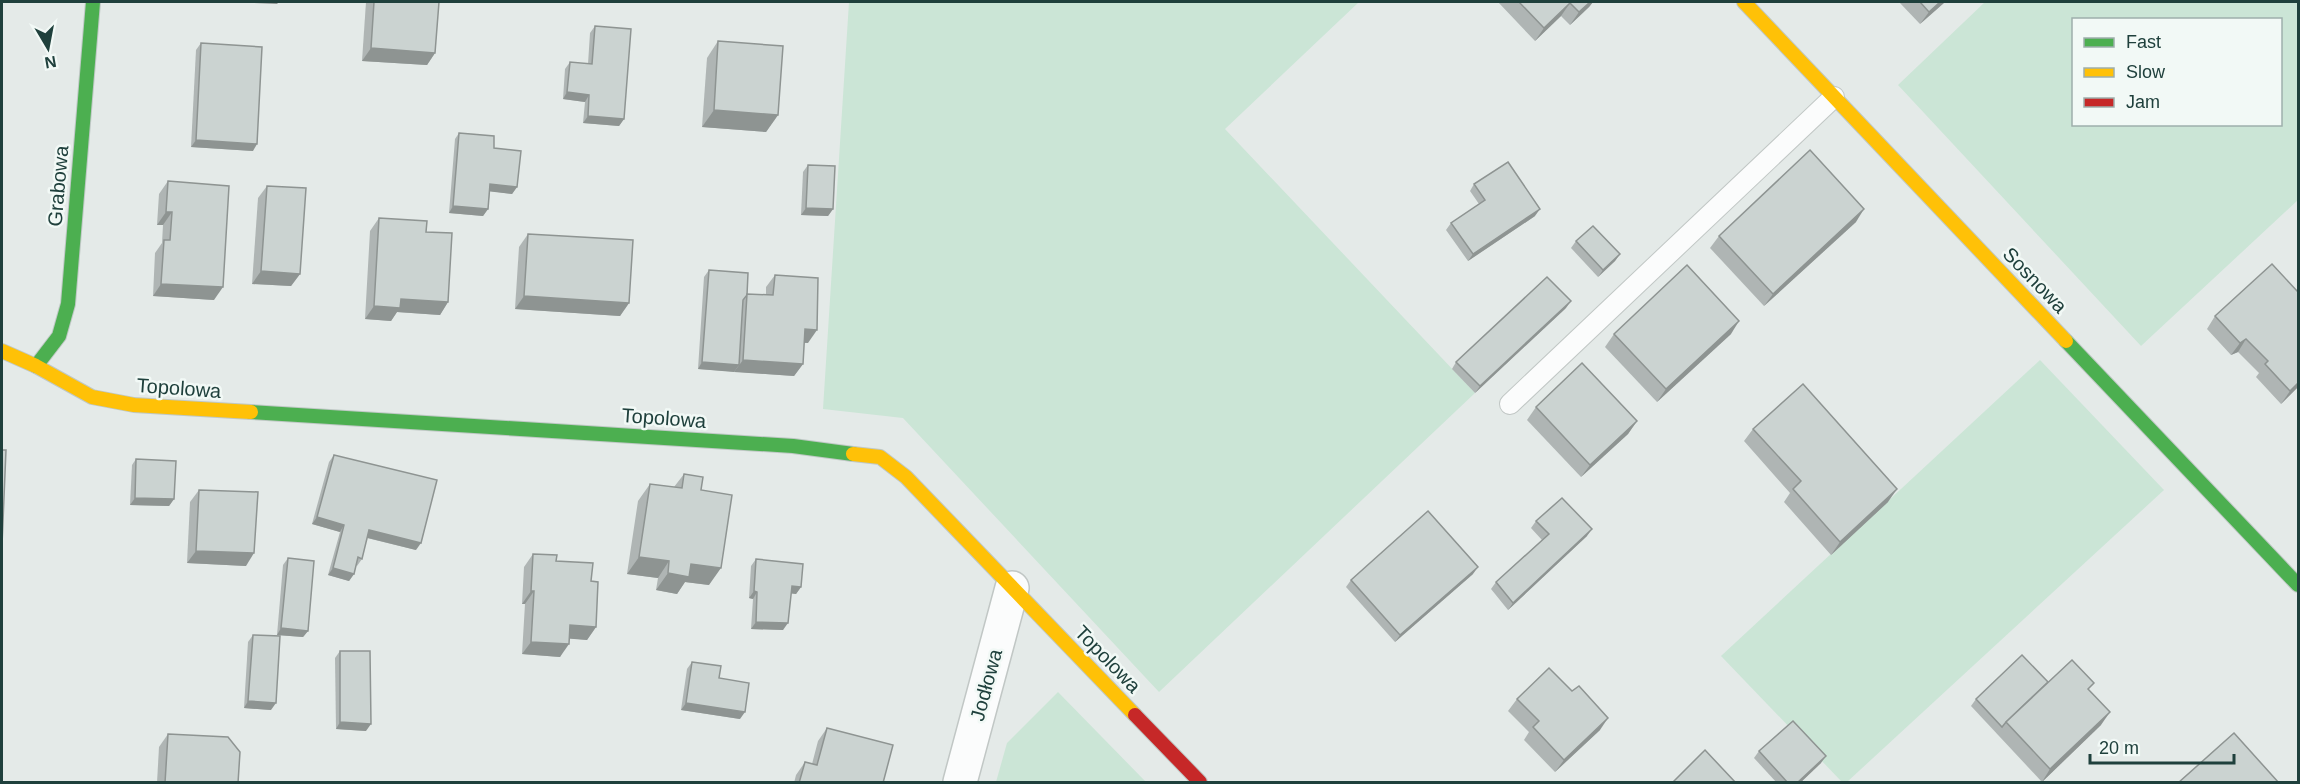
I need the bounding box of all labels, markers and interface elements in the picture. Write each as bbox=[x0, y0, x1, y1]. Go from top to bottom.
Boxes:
north arrow bbox=[18, 18, 78, 78]
legend bbox=[2072, 18, 2282, 126]
text: Fast bbox=[2126, 32, 2161, 52]
text: N bbox=[43, 53, 58, 72]
text: Slow bbox=[2126, 62, 2166, 82]
text: Jam bbox=[2126, 92, 2160, 112]
street label: Grabowa bbox=[44, 144, 73, 227]
street label: Sosnowa bbox=[1999, 243, 2072, 318]
street label: Topolowa bbox=[136, 374, 223, 402]
street label: Topolowa bbox=[621, 404, 708, 432]
street label: Topolowa bbox=[1071, 621, 1146, 698]
street label: Jodłowa bbox=[966, 646, 1006, 723]
scale bar bbox=[2090, 727, 2234, 765]
text: 20 m bbox=[2099, 738, 2139, 758]

